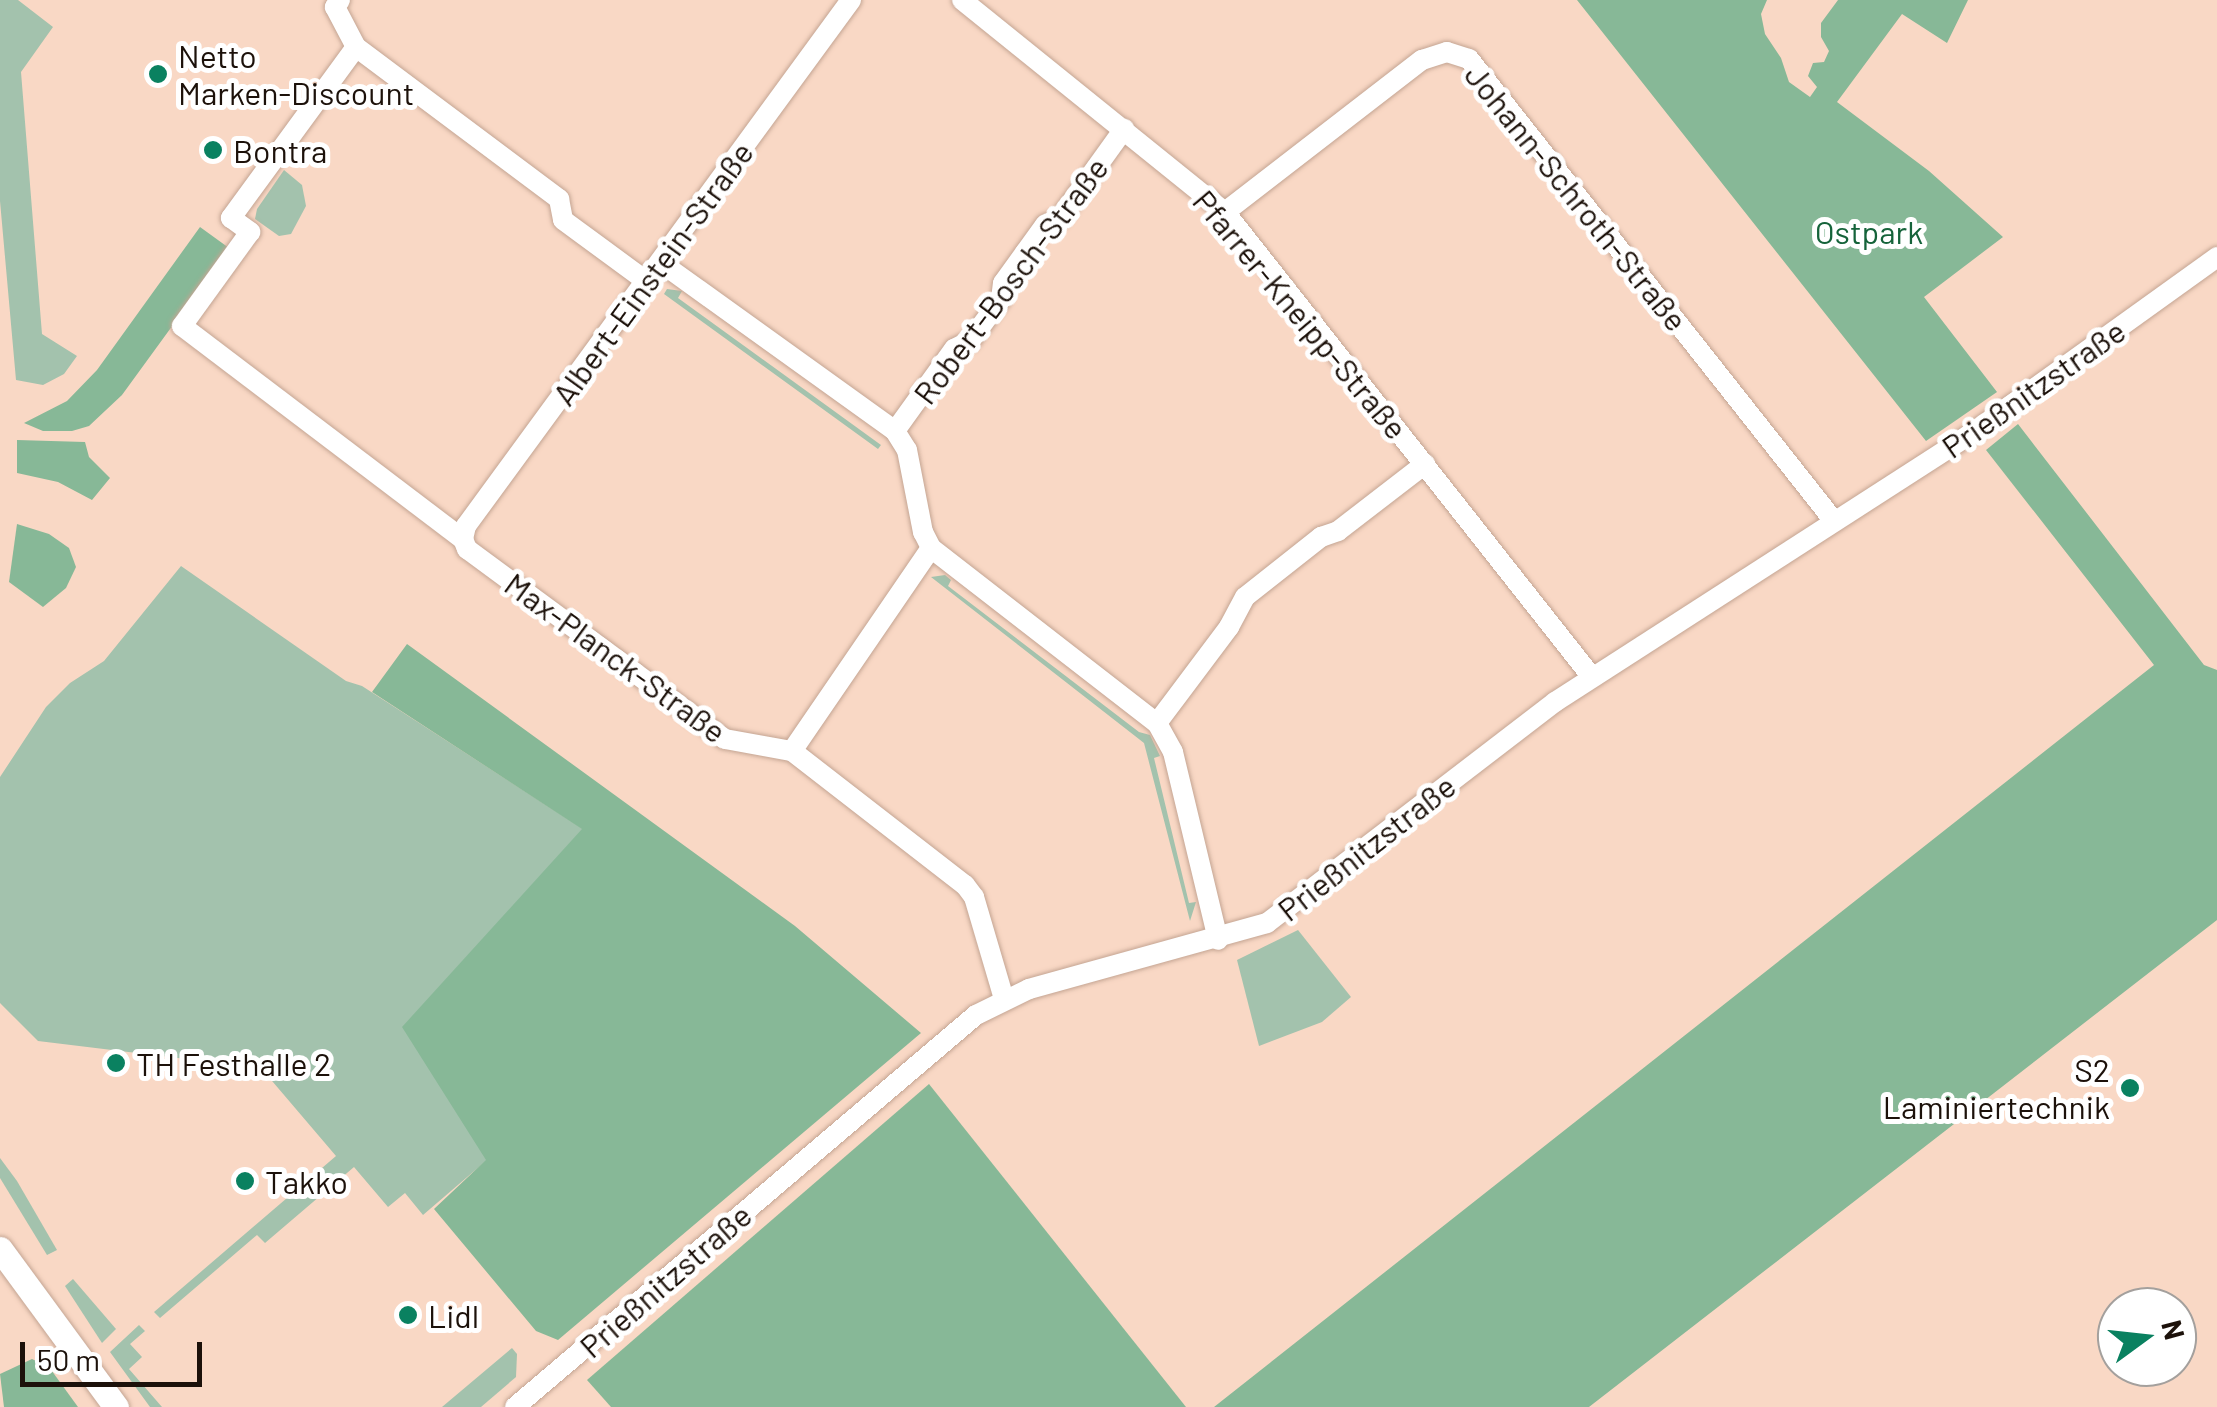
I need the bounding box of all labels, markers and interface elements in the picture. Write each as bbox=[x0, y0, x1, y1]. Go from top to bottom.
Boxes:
place label: Netto Marken-Discount bbox=[178, 37, 414, 112]
street label: Johann-Schroth-Straße bbox=[1458, 56, 1696, 338]
marker: Netto Marken-Discount bbox=[147, 63, 169, 85]
place label: Bontra bbox=[233, 131, 327, 169]
street label: Albert-Einstein-Straße bbox=[544, 134, 760, 412]
marker: Bontra bbox=[202, 139, 224, 161]
street label: Robert-Bosch-Straße bbox=[905, 149, 1115, 411]
street label: Pfarrer-Kneipp-Straße bbox=[1186, 182, 1416, 446]
park label: Ostpark bbox=[1815, 212, 1923, 250]
street label: Prießnitzstraße bbox=[1934, 311, 2132, 465]
street label: Max-Planck-Straße bbox=[498, 564, 734, 750]
street label: Prießnitzstraße bbox=[1270, 766, 1462, 928]
place label: TH Festhalle 2 bbox=[136, 1044, 331, 1082]
place label: S2 Laminiertechnik bbox=[1883, 1051, 2110, 1126]
marker: TH Festhalle 2 bbox=[105, 1052, 127, 1074]
marker: S2 Laminiertechnik bbox=[2119, 1077, 2141, 1099]
place label: Takko bbox=[265, 1162, 348, 1200]
marker: Takko bbox=[234, 1170, 256, 1192]
street label: Prießnitzstraße bbox=[571, 1195, 759, 1365]
north arrow bbox=[2097, 1287, 2197, 1387]
place label: Lidl bbox=[428, 1296, 479, 1334]
marker: Lidl bbox=[397, 1304, 419, 1326]
text: N bbox=[2155, 1316, 2193, 1343]
scale bar bbox=[25, 1322, 208, 1384]
text: 50 m bbox=[37, 1341, 100, 1377]

